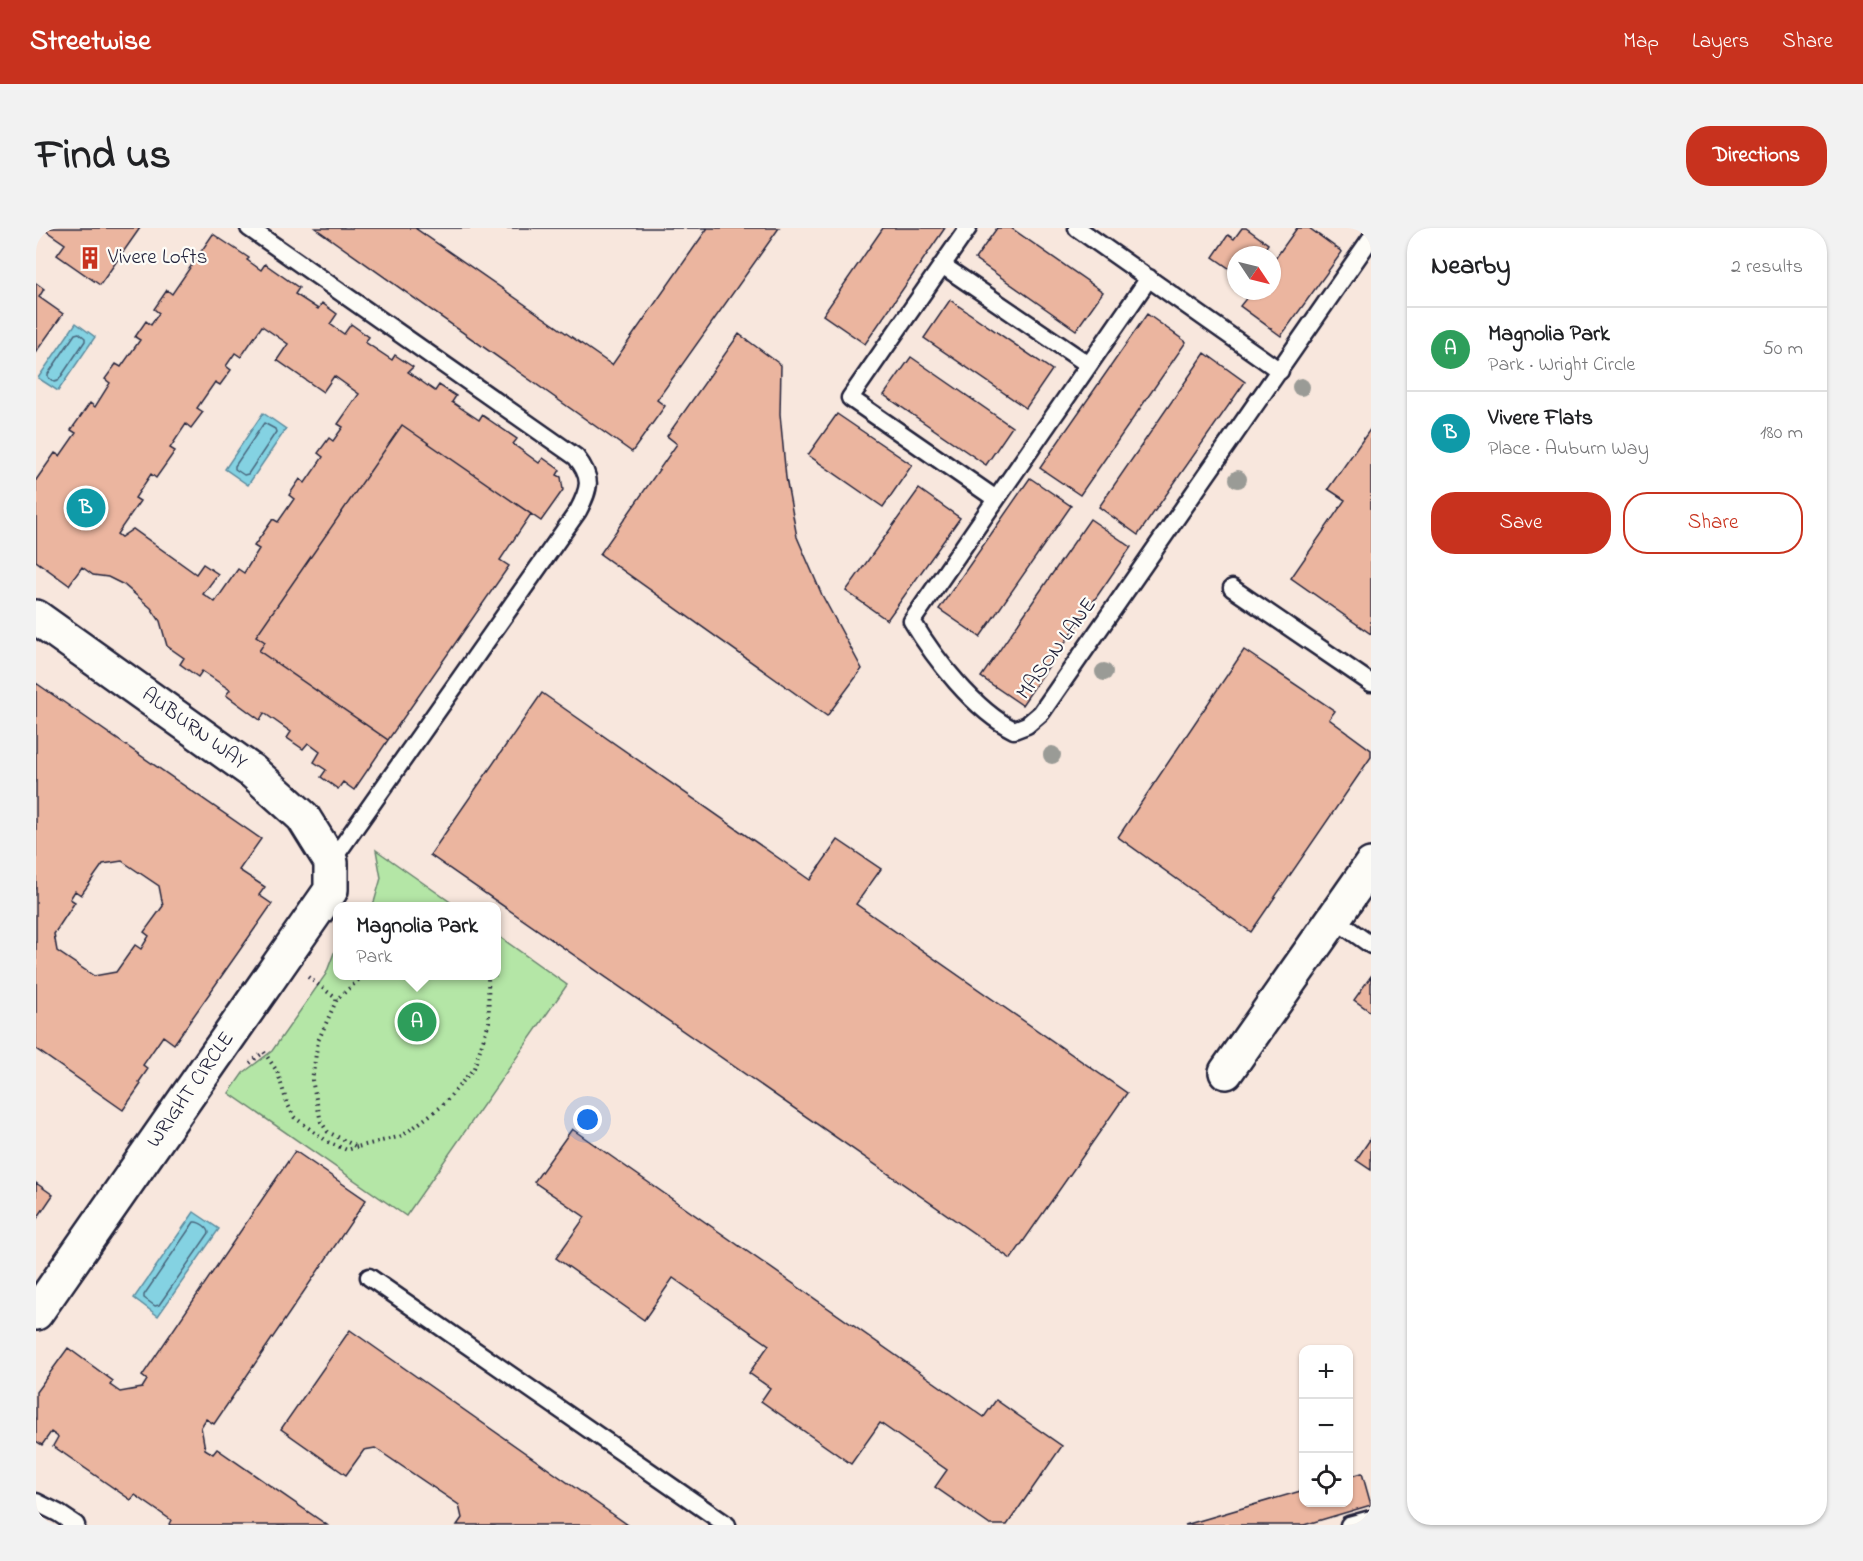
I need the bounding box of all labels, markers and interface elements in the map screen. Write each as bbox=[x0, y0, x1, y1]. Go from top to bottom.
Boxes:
text: Streetwise bbox=[30, 22, 151, 63]
text: Map bbox=[1623, 27, 1659, 57]
text: Layers bbox=[1692, 27, 1749, 57]
text: Share bbox=[1782, 27, 1833, 57]
text: Find us bbox=[36, 126, 171, 187]
button: Directions bbox=[1686, 126, 1827, 186]
place label: Vivere Lofts bbox=[107, 243, 207, 273]
building icon: Vivere Lofts bbox=[77, 245, 103, 271]
north arrow bbox=[1227, 246, 1281, 300]
text: Nearby bbox=[1431, 248, 1510, 286]
text: 2 results bbox=[1731, 253, 1803, 282]
text: Magnolia Park bbox=[1488, 319, 1610, 351]
text: A bbox=[1444, 335, 1457, 364]
text: 50 m bbox=[1762, 335, 1803, 364]
text: Park · Wright Circle bbox=[1488, 351, 1635, 380]
text: Vivere Flats bbox=[1488, 403, 1593, 435]
text: B bbox=[1444, 419, 1457, 448]
text: 180 m bbox=[1760, 419, 1803, 448]
text: Place · Auburn Way bbox=[1488, 435, 1649, 464]
pin: B bbox=[67, 486, 106, 530]
button: Save bbox=[1431, 492, 1611, 554]
button: Share bbox=[1623, 492, 1803, 554]
street label: MASON LANE bbox=[1010, 592, 1104, 706]
street label: AUBURN WAY bbox=[135, 681, 253, 778]
popup bbox=[333, 902, 501, 980]
text: Magnolia Park bbox=[356, 911, 478, 943]
text: Park bbox=[356, 943, 392, 972]
pin: A bbox=[398, 1000, 436, 1044]
street label: WRIGHT CIRCLE bbox=[140, 1026, 242, 1154]
your location bbox=[573, 1105, 602, 1134]
map controls bbox=[1299, 1345, 1353, 1507]
button: + bbox=[1299, 1345, 1353, 1399]
button: − bbox=[1299, 1399, 1353, 1453]
button: locate bbox=[1299, 1453, 1353, 1507]

